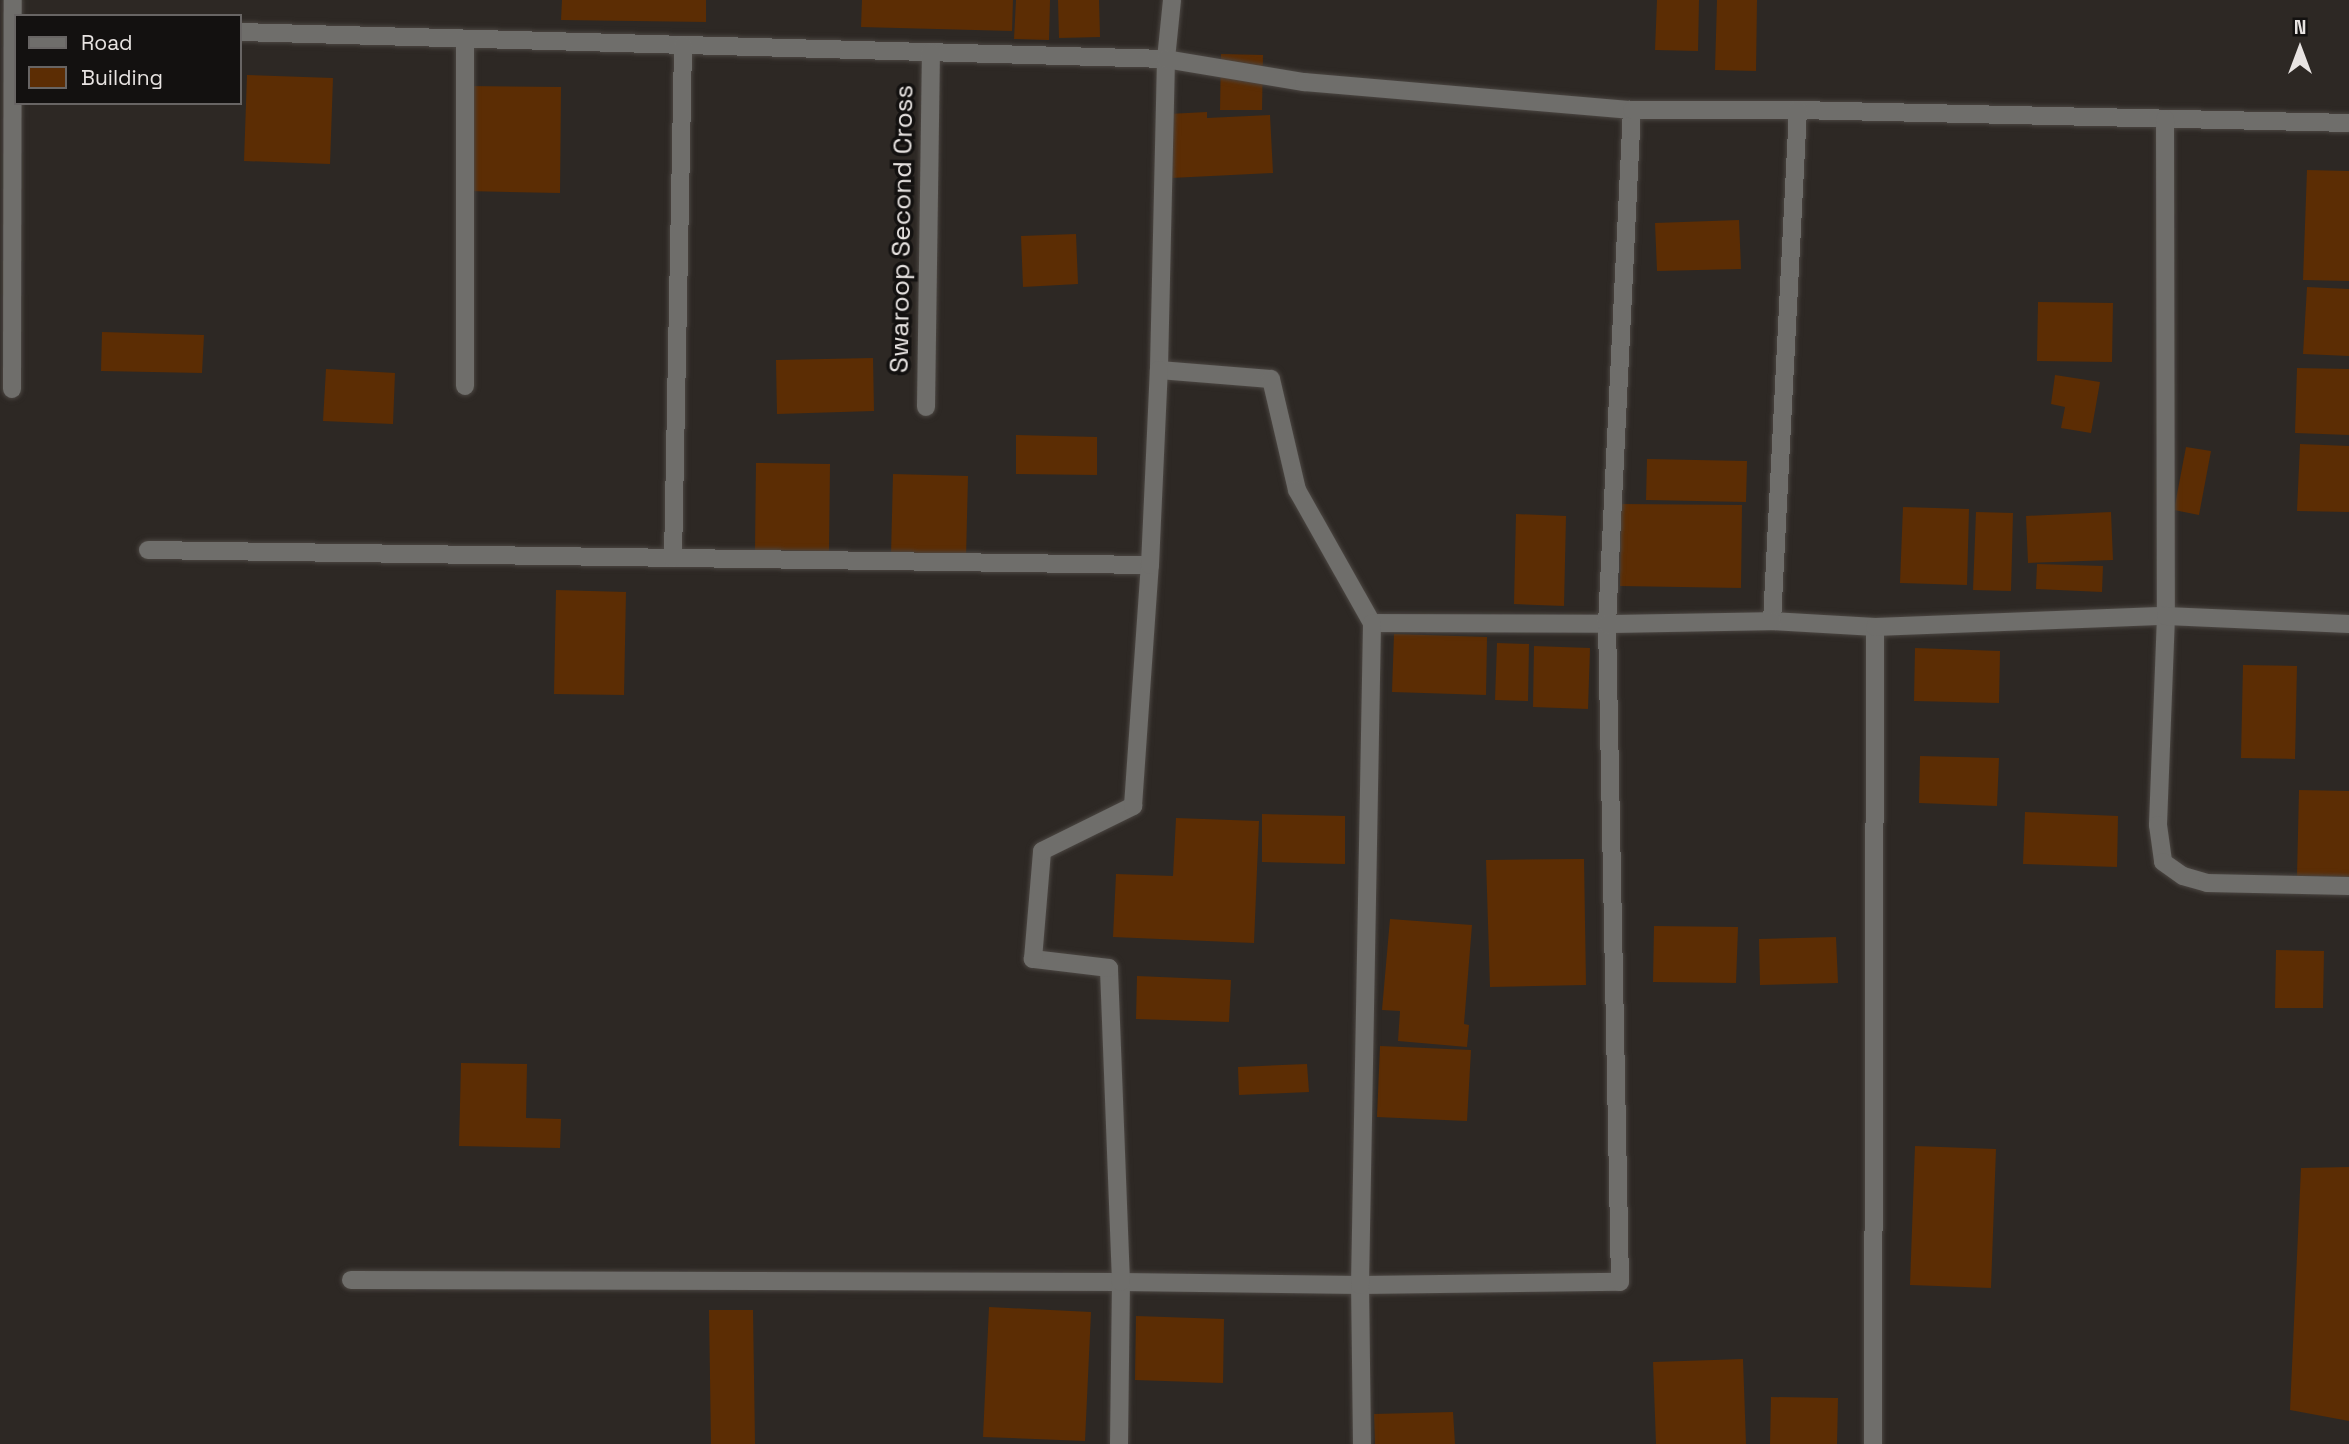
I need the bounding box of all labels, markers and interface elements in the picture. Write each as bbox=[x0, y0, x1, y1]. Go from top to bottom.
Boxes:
legend bbox=[14, 14, 242, 105]
north arrow bbox=[2265, 14, 2335, 84]
text: N bbox=[2294, 15, 2306, 40]
text: Road bbox=[81, 29, 133, 56]
text: Building bbox=[81, 64, 163, 91]
street label: Swaroop Second Cross bbox=[884, 85, 920, 373]

